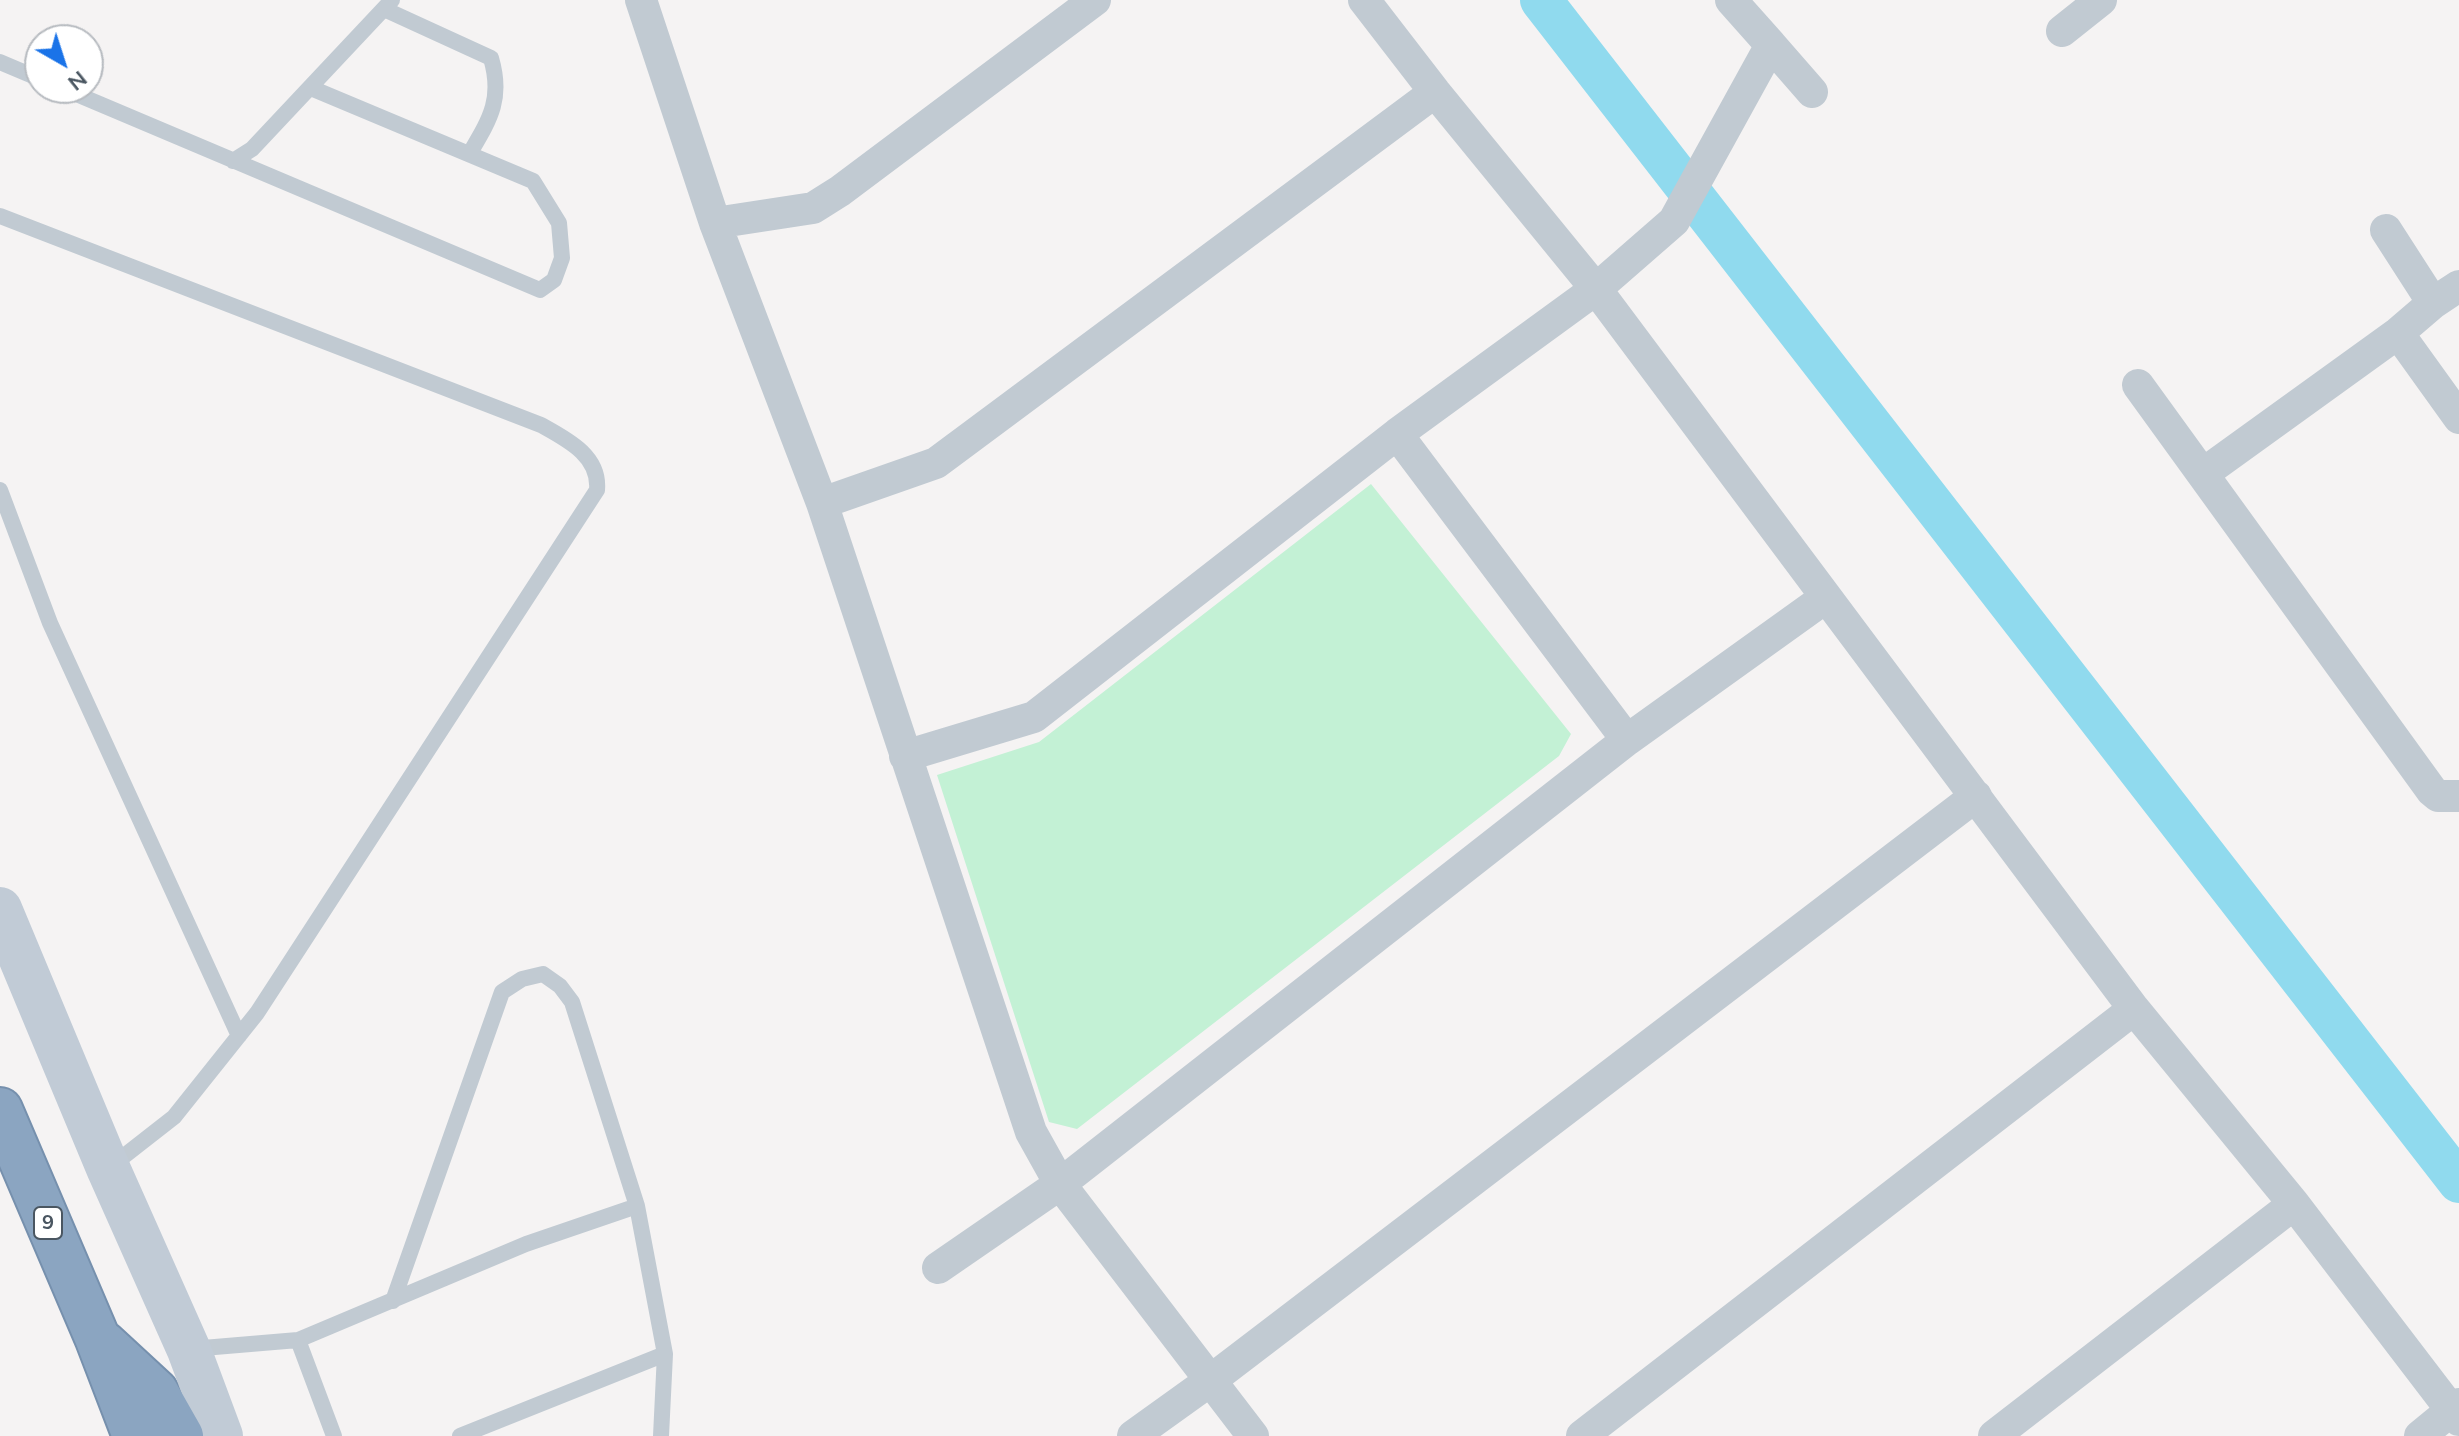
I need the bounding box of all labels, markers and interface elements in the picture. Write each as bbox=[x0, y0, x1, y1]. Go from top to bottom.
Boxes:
north arrow bbox=[24, 24, 104, 104]
text: N bbox=[63, 65, 93, 97]
road number: 9 bbox=[34, 1207, 62, 1239]

